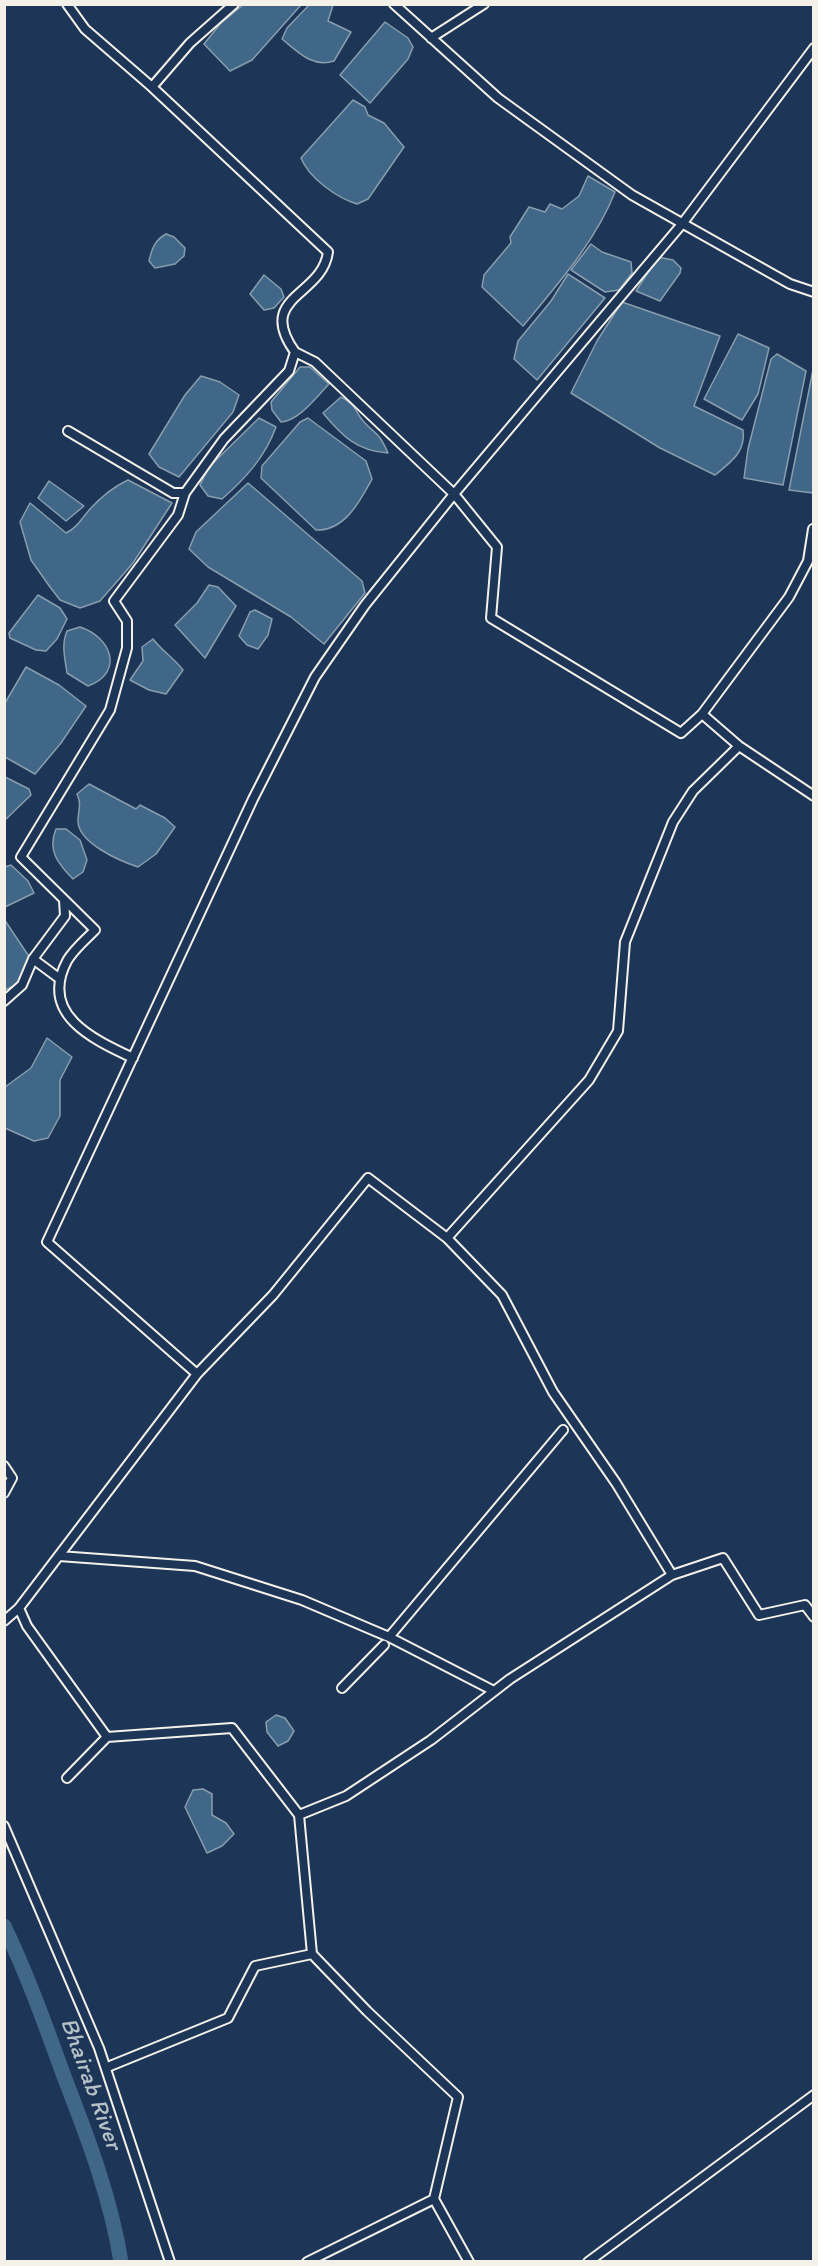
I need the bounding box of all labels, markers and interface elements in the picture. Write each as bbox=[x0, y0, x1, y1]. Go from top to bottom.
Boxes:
water label: Bhairab River bbox=[53, 2014, 127, 2154]

